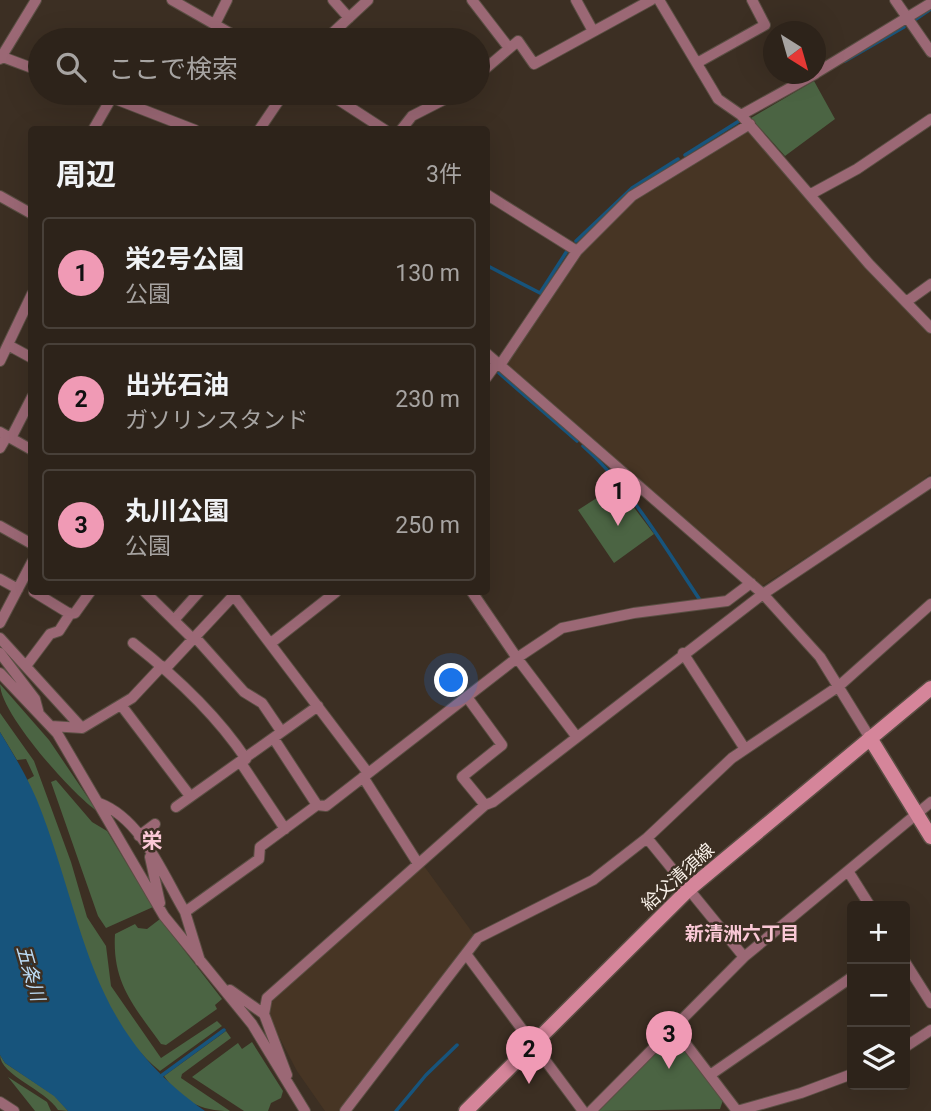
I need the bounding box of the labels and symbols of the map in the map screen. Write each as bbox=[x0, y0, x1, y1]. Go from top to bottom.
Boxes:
north arrow bbox=[763, 21, 826, 84]
pin: 1 bbox=[595, 468, 641, 526]
your location bbox=[434, 663, 468, 697]
district label: 栄 bbox=[142, 829, 163, 853]
street label: 給父清須線 bbox=[637, 839, 718, 915]
district label: 新清洲六丁目 bbox=[685, 922, 799, 945]
water label: 五条川 bbox=[12, 943, 50, 1006]
pin: 3 bbox=[646, 1011, 692, 1069]
pin: 2 bbox=[506, 1026, 552, 1084]

